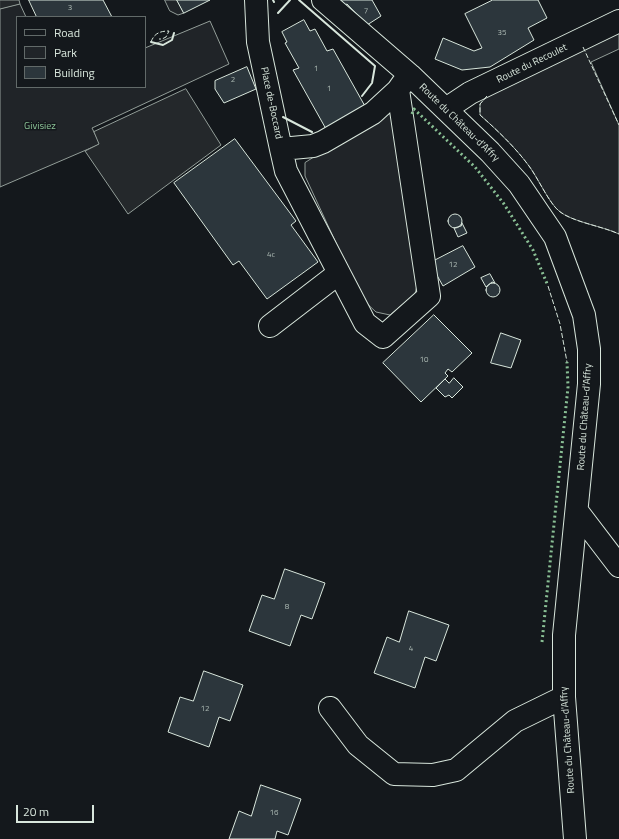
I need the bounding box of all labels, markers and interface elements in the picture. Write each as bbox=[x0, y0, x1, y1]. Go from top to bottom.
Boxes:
house number: 3 bbox=[68, 3, 72, 13]
house number: 7 bbox=[364, 6, 368, 16]
legend bbox=[16, 16, 146, 88]
text: Road bbox=[54, 23, 80, 42]
house number: 35 bbox=[498, 28, 506, 38]
street label: Route du Recoulet bbox=[495, 42, 569, 86]
text: Park bbox=[54, 43, 77, 62]
text: Building bbox=[54, 63, 95, 82]
house number: 1 bbox=[314, 64, 318, 74]
street label: Place de-Boccard bbox=[258, 66, 284, 140]
house number: 2 bbox=[231, 75, 235, 85]
street label: Route du Château-d'Affry bbox=[416, 82, 502, 164]
house number: 1 bbox=[327, 84, 331, 94]
park label: Givisiez bbox=[24, 121, 56, 133]
house number: 4c bbox=[267, 250, 275, 260]
house number: 12 bbox=[449, 260, 457, 270]
house number: 10 bbox=[420, 355, 428, 365]
street label: Route du Château-d'Affry bbox=[575, 363, 595, 471]
house number: 8 bbox=[285, 602, 289, 612]
house number: 4 bbox=[409, 644, 413, 654]
street label: Route du Château-d'Affry bbox=[558, 686, 578, 794]
house number: 12 bbox=[201, 704, 209, 714]
scale bar bbox=[18, 797, 96, 823]
text: 20 m bbox=[23, 802, 49, 821]
house number: 16 bbox=[270, 808, 278, 818]

